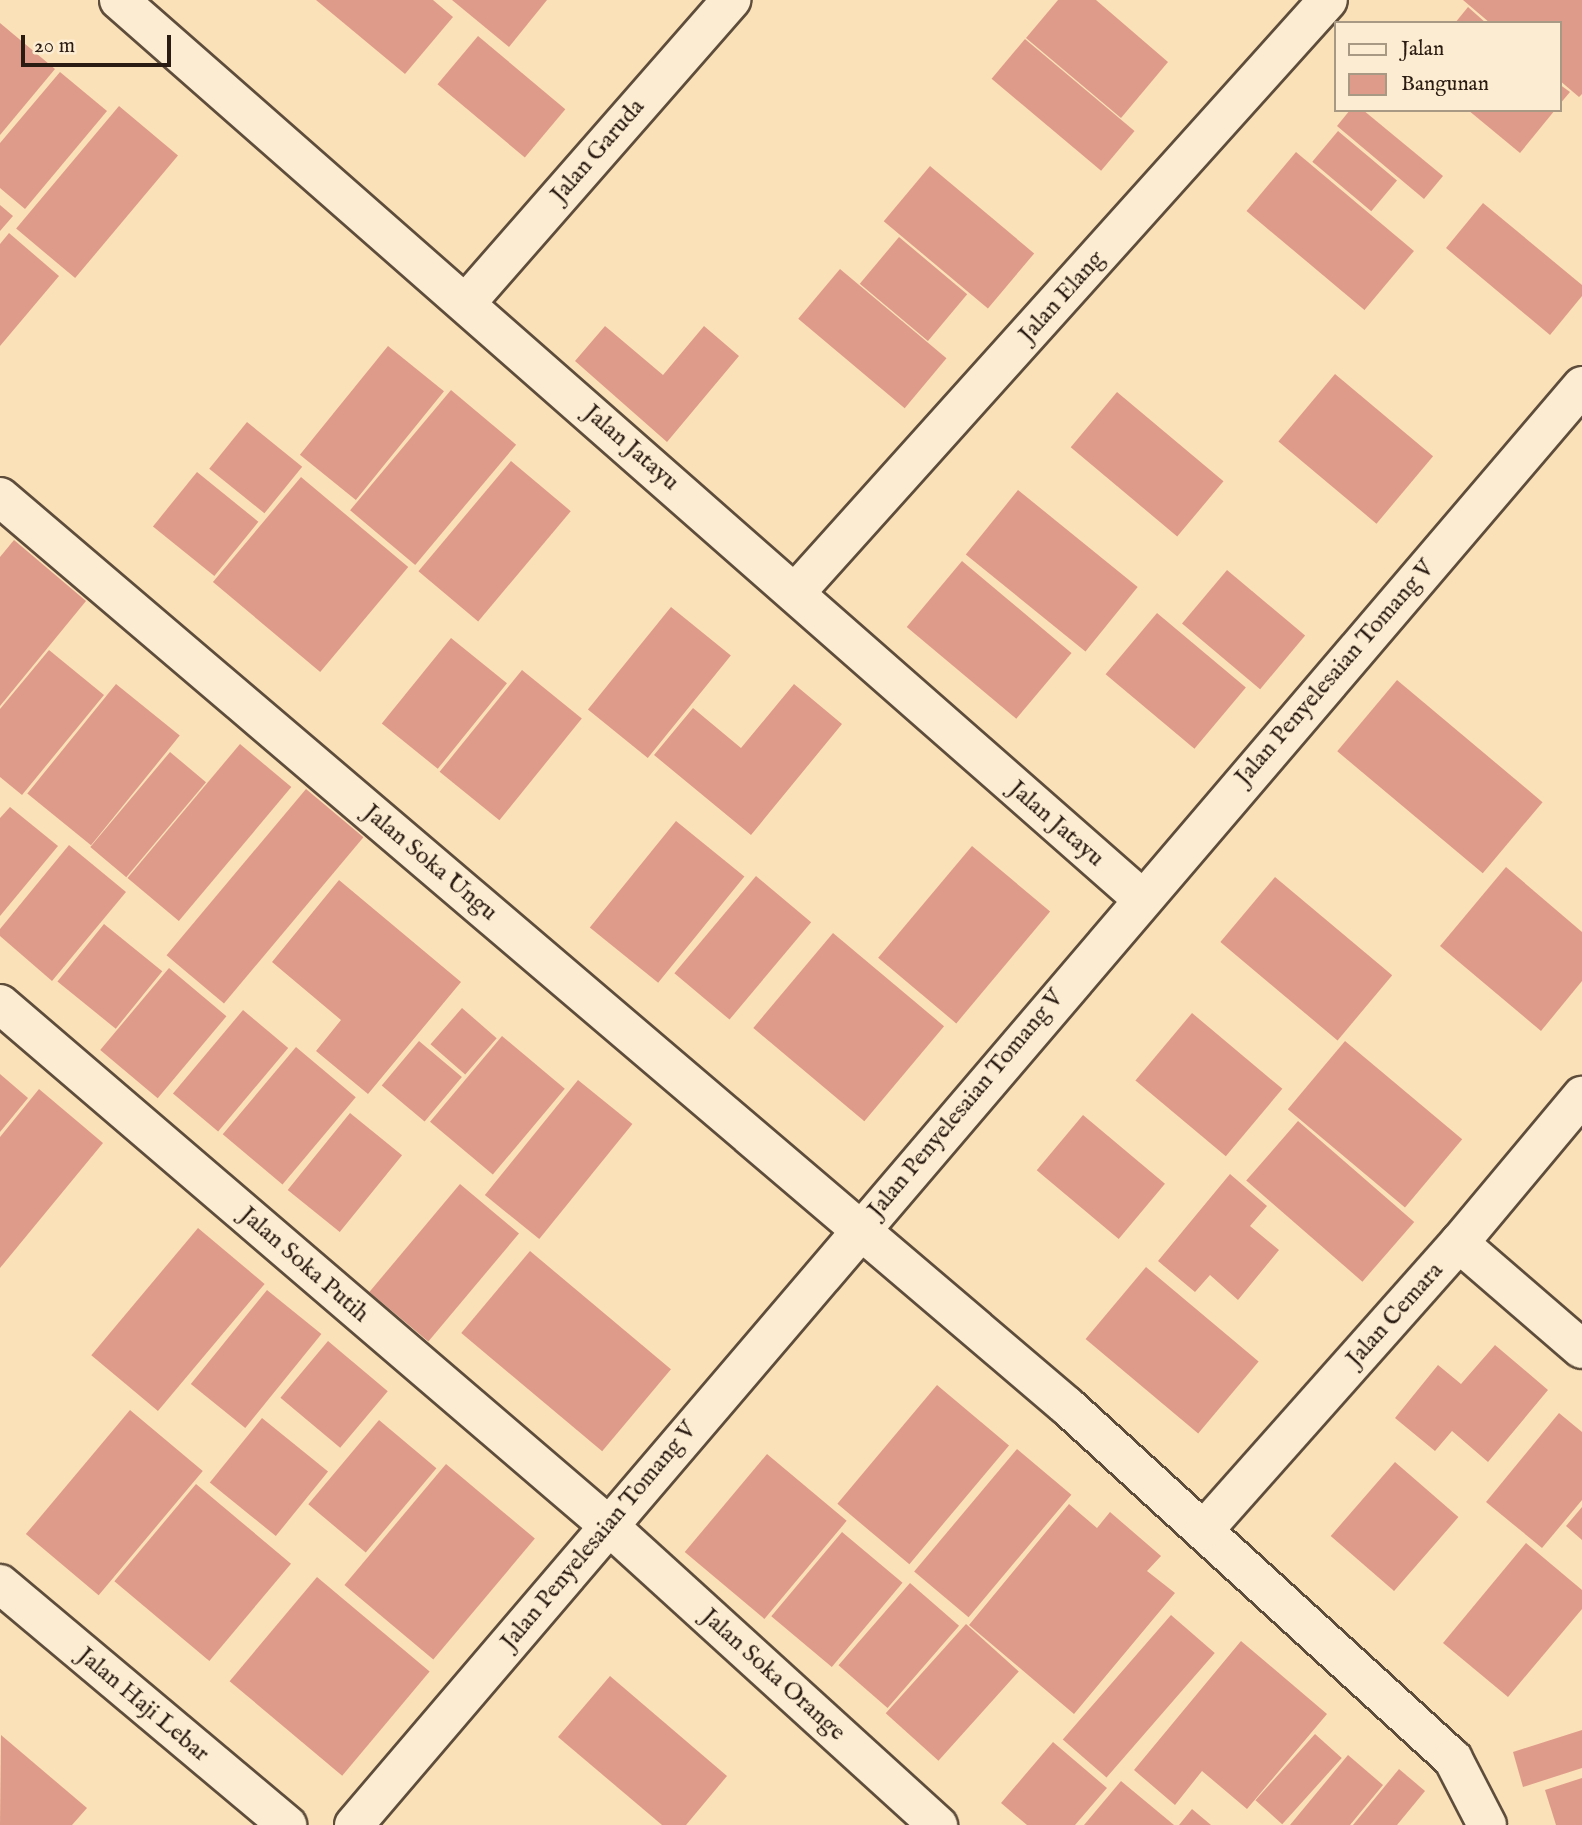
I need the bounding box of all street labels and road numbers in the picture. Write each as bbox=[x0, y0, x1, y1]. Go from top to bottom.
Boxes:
street label: Jalan Garuda bbox=[545, 93, 651, 209]
street label: Jalan Elang bbox=[1013, 245, 1111, 349]
street label: Jalan Jatayu bbox=[578, 399, 684, 497]
street label: Jalan Penyelesaian Tomang V bbox=[1229, 554, 1441, 792]
street label: Jalan Jatayu bbox=[1003, 775, 1109, 873]
street label: Jalan Soka Ungu bbox=[357, 799, 503, 927]
street label: Jalan Penyelesaian Tomang V bbox=[862, 984, 1070, 1224]
street label: Jalan Soka Putih bbox=[233, 1201, 375, 1329]
street label: Jalan Cemara bbox=[1341, 1257, 1449, 1373]
street label: Jalan Penyelesaian Tomang V bbox=[495, 1416, 703, 1656]
street label: Jalan Soka Orange bbox=[695, 1603, 851, 1747]
street label: Jalan Haji Lebar bbox=[71, 1642, 215, 1768]

